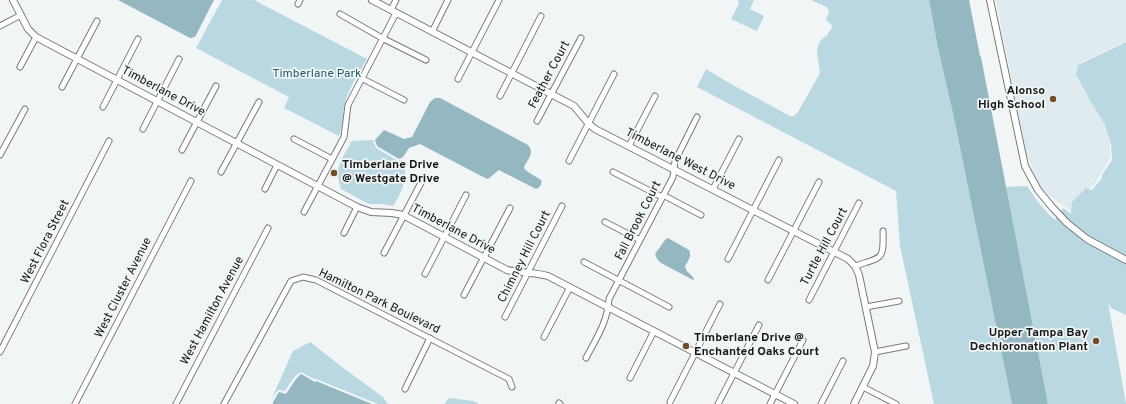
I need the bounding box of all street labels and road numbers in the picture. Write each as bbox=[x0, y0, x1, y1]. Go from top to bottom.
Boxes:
street label: Feather Court bbox=[526, 39, 574, 111]
street label: Timberlane Drive bbox=[119, 64, 207, 120]
street label: Timberlane West Drive bbox=[623, 126, 737, 194]
street label: Fall Brook Court bbox=[613, 179, 665, 263]
street label: West Flora Street bbox=[19, 198, 73, 286]
street label: Timberlane Drive bbox=[409, 202, 497, 258]
street label: Turtle Hill Court bbox=[798, 206, 852, 288]
street label: Chimney Hill Court bbox=[496, 209, 554, 305]
street label: West Cluster Avenue bbox=[92, 235, 156, 341]
street label: West Hamilton Avenue bbox=[178, 254, 248, 368]
street label: Hamilton Park Boulevard bbox=[316, 266, 442, 338]

